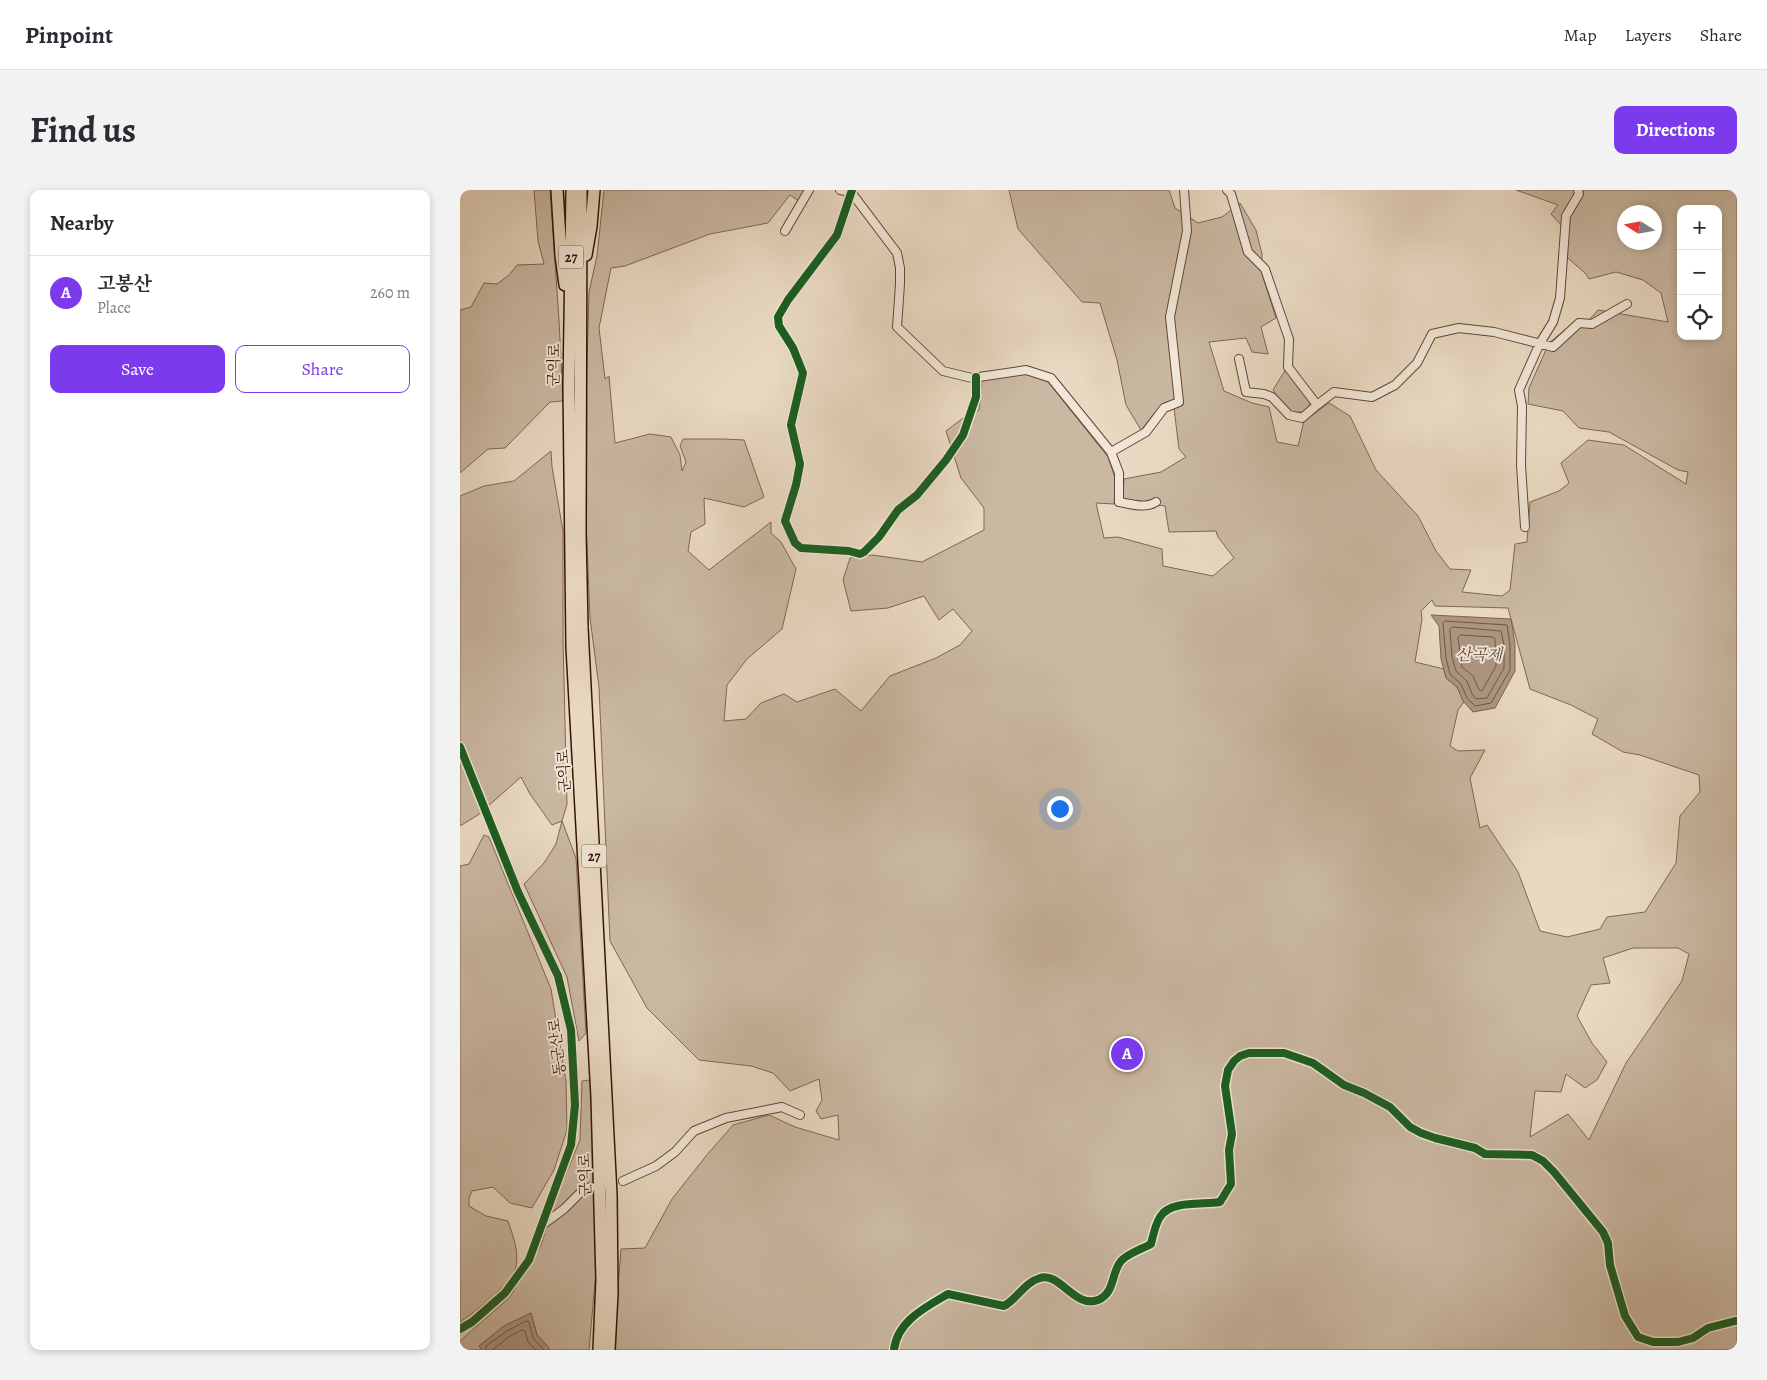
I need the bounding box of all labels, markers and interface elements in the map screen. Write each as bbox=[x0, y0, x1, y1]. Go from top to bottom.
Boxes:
text: Pinpoint bbox=[25, 19, 113, 51]
text: Map bbox=[1564, 23, 1597, 47]
text: Layers bbox=[1625, 23, 1672, 47]
text: Share bbox=[1700, 23, 1742, 47]
text: Find us bbox=[30, 106, 136, 154]
button: Directions bbox=[1614, 106, 1737, 154]
north arrow bbox=[1617, 205, 1662, 250]
map controls bbox=[1677, 205, 1722, 340]
button: + bbox=[1677, 205, 1722, 250]
text: Nearby bbox=[50, 209, 113, 237]
road number: 27 bbox=[558, 246, 584, 268]
button: − bbox=[1677, 250, 1722, 295]
text: 고봉산 bbox=[97, 271, 152, 297]
text: A bbox=[61, 282, 71, 304]
text: 260 m bbox=[370, 282, 410, 304]
button: locate bbox=[1677, 295, 1722, 340]
text: Place bbox=[97, 297, 131, 319]
street label: 군익로 bbox=[544, 343, 564, 387]
button: Save bbox=[50, 345, 225, 393]
button: Share bbox=[235, 345, 410, 393]
water label: 산곡제 bbox=[1456, 644, 1504, 666]
street label: 군익로 bbox=[553, 748, 575, 793]
your location bbox=[1047, 796, 1073, 822]
road number: 27 bbox=[582, 844, 606, 868]
street label: 동군산로 bbox=[544, 1017, 570, 1077]
pin: A bbox=[1111, 1035, 1143, 1073]
street label: 군익로 bbox=[574, 1152, 596, 1197]

